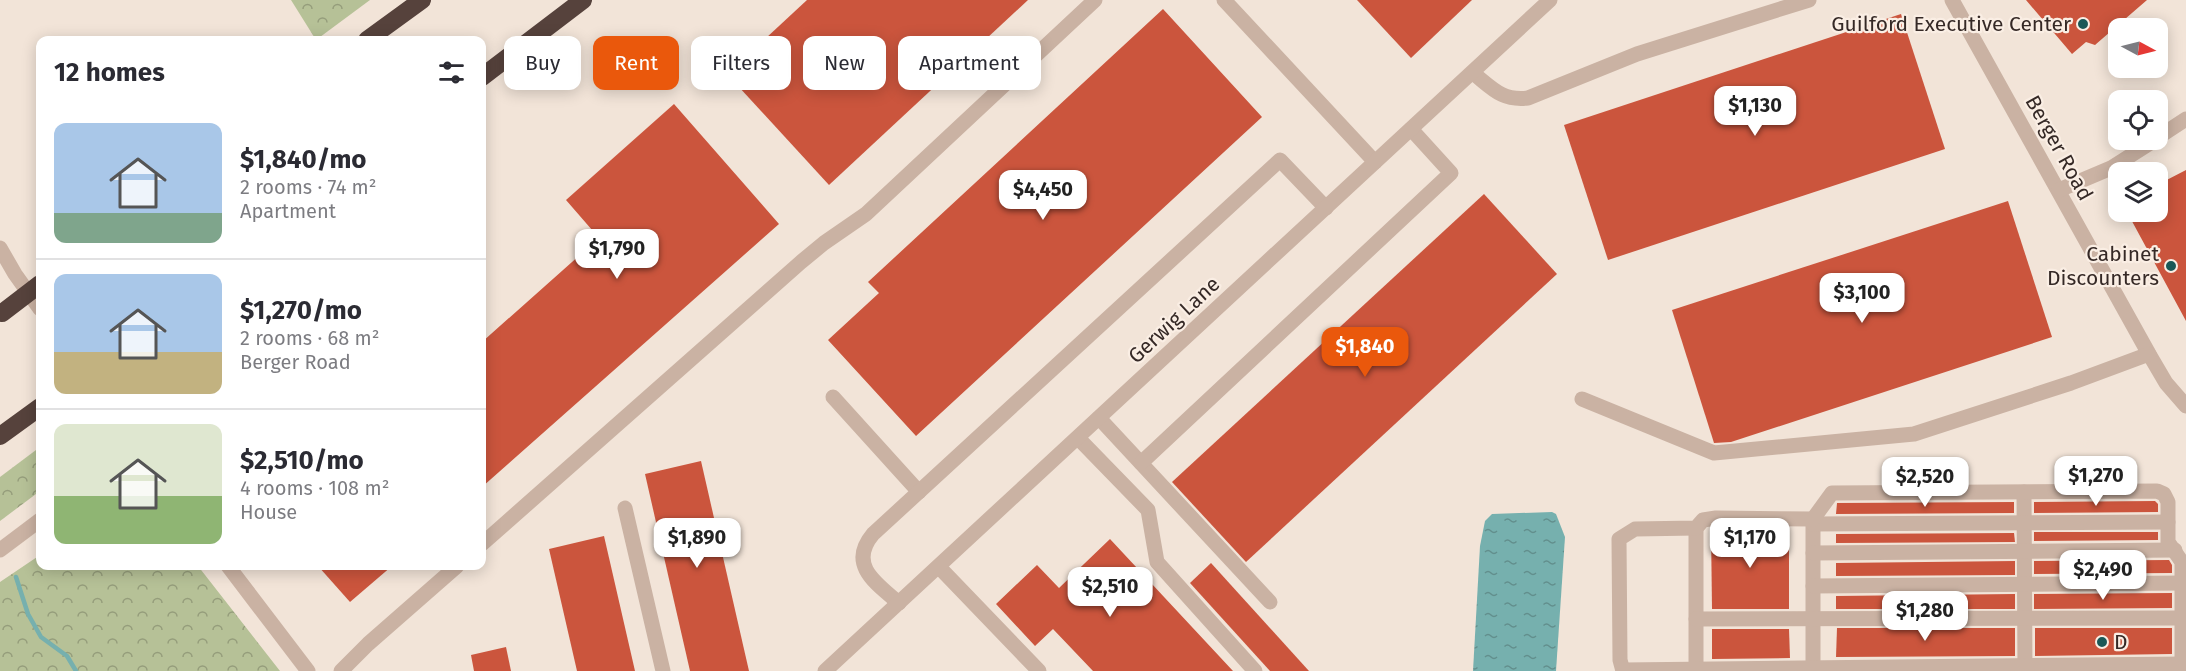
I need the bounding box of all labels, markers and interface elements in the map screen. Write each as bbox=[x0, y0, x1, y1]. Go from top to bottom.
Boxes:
place label: Guilford Executive Center bbox=[1831, 11, 2071, 37]
marker: Guilford Executive Center bbox=[2076, 17, 2090, 31]
north arrow bbox=[2108, 18, 2168, 78]
map controls bbox=[2108, 18, 2168, 222]
chip: Buy bbox=[504, 36, 581, 90]
chip: Rent bbox=[593, 36, 679, 90]
chip: Filters bbox=[691, 36, 791, 90]
chip: New bbox=[803, 36, 886, 90]
chip: Apartment bbox=[898, 36, 1041, 90]
icon: filters bbox=[435, 56, 468, 89]
text: 12 homes bbox=[54, 57, 165, 88]
pin: $1,130 bbox=[1706, 86, 1804, 137]
button: locate bbox=[2108, 90, 2168, 150]
street label: Berger Road bbox=[2019, 91, 2099, 205]
text: $1,130 bbox=[1728, 93, 1782, 117]
text: $1,840/mo bbox=[240, 144, 367, 175]
icon: home bbox=[102, 147, 174, 219]
button: layers bbox=[2108, 162, 2168, 222]
pin: $4,450 bbox=[994, 170, 1092, 221]
text: 2 rooms · 74 m² bbox=[240, 175, 377, 199]
text: $4,450 bbox=[1013, 177, 1073, 201]
text: Apartment bbox=[240, 199, 336, 223]
pin: $1,790 bbox=[568, 229, 666, 280]
text: $1,790 bbox=[589, 236, 645, 260]
place label: Cabinet Discounters bbox=[2047, 241, 2159, 291]
marker: Cabinet Discounters bbox=[2164, 259, 2178, 273]
street label: Gerwig Lane bbox=[1123, 271, 1225, 369]
pin: $3,100 bbox=[1813, 273, 1911, 324]
text: $3,100 bbox=[1834, 280, 1890, 304]
text: $1,270/mo bbox=[240, 295, 362, 326]
icon: home bbox=[102, 298, 174, 370]
text: 2 rooms · 68 m² bbox=[240, 326, 380, 350]
pin: $1,840 bbox=[1316, 327, 1414, 378]
text: $1,840 bbox=[1336, 334, 1394, 358]
text: Berger Road bbox=[240, 350, 351, 374]
text: $2,510/mo bbox=[240, 445, 364, 476]
icon: home bbox=[102, 448, 174, 520]
pin: $1,270 bbox=[2047, 456, 2145, 507]
pin: $2,520 bbox=[1876, 457, 1974, 508]
text: $1,270 bbox=[2068, 463, 2124, 487]
text: $2,520 bbox=[1896, 464, 1954, 488]
text: 4 rooms · 108 m² bbox=[240, 476, 389, 500]
text: House bbox=[240, 500, 297, 524]
pin: $1,890 bbox=[648, 518, 746, 569]
pin: $1,170 bbox=[1701, 518, 1799, 569]
text: $1,890 bbox=[668, 525, 726, 549]
text: $1,170 bbox=[1724, 525, 1776, 549]
pin: $2,490 bbox=[2054, 550, 2152, 601]
text: $2,490 bbox=[2073, 557, 2133, 581]
pin: $2,510 bbox=[1061, 567, 1159, 618]
text: $2,510 bbox=[1082, 574, 1138, 598]
pin: $1,280 bbox=[1876, 591, 1974, 642]
text: $1,280 bbox=[1896, 598, 1954, 622]
place label: D bbox=[2114, 629, 2128, 655]
marker: D bbox=[2095, 635, 2109, 649]

